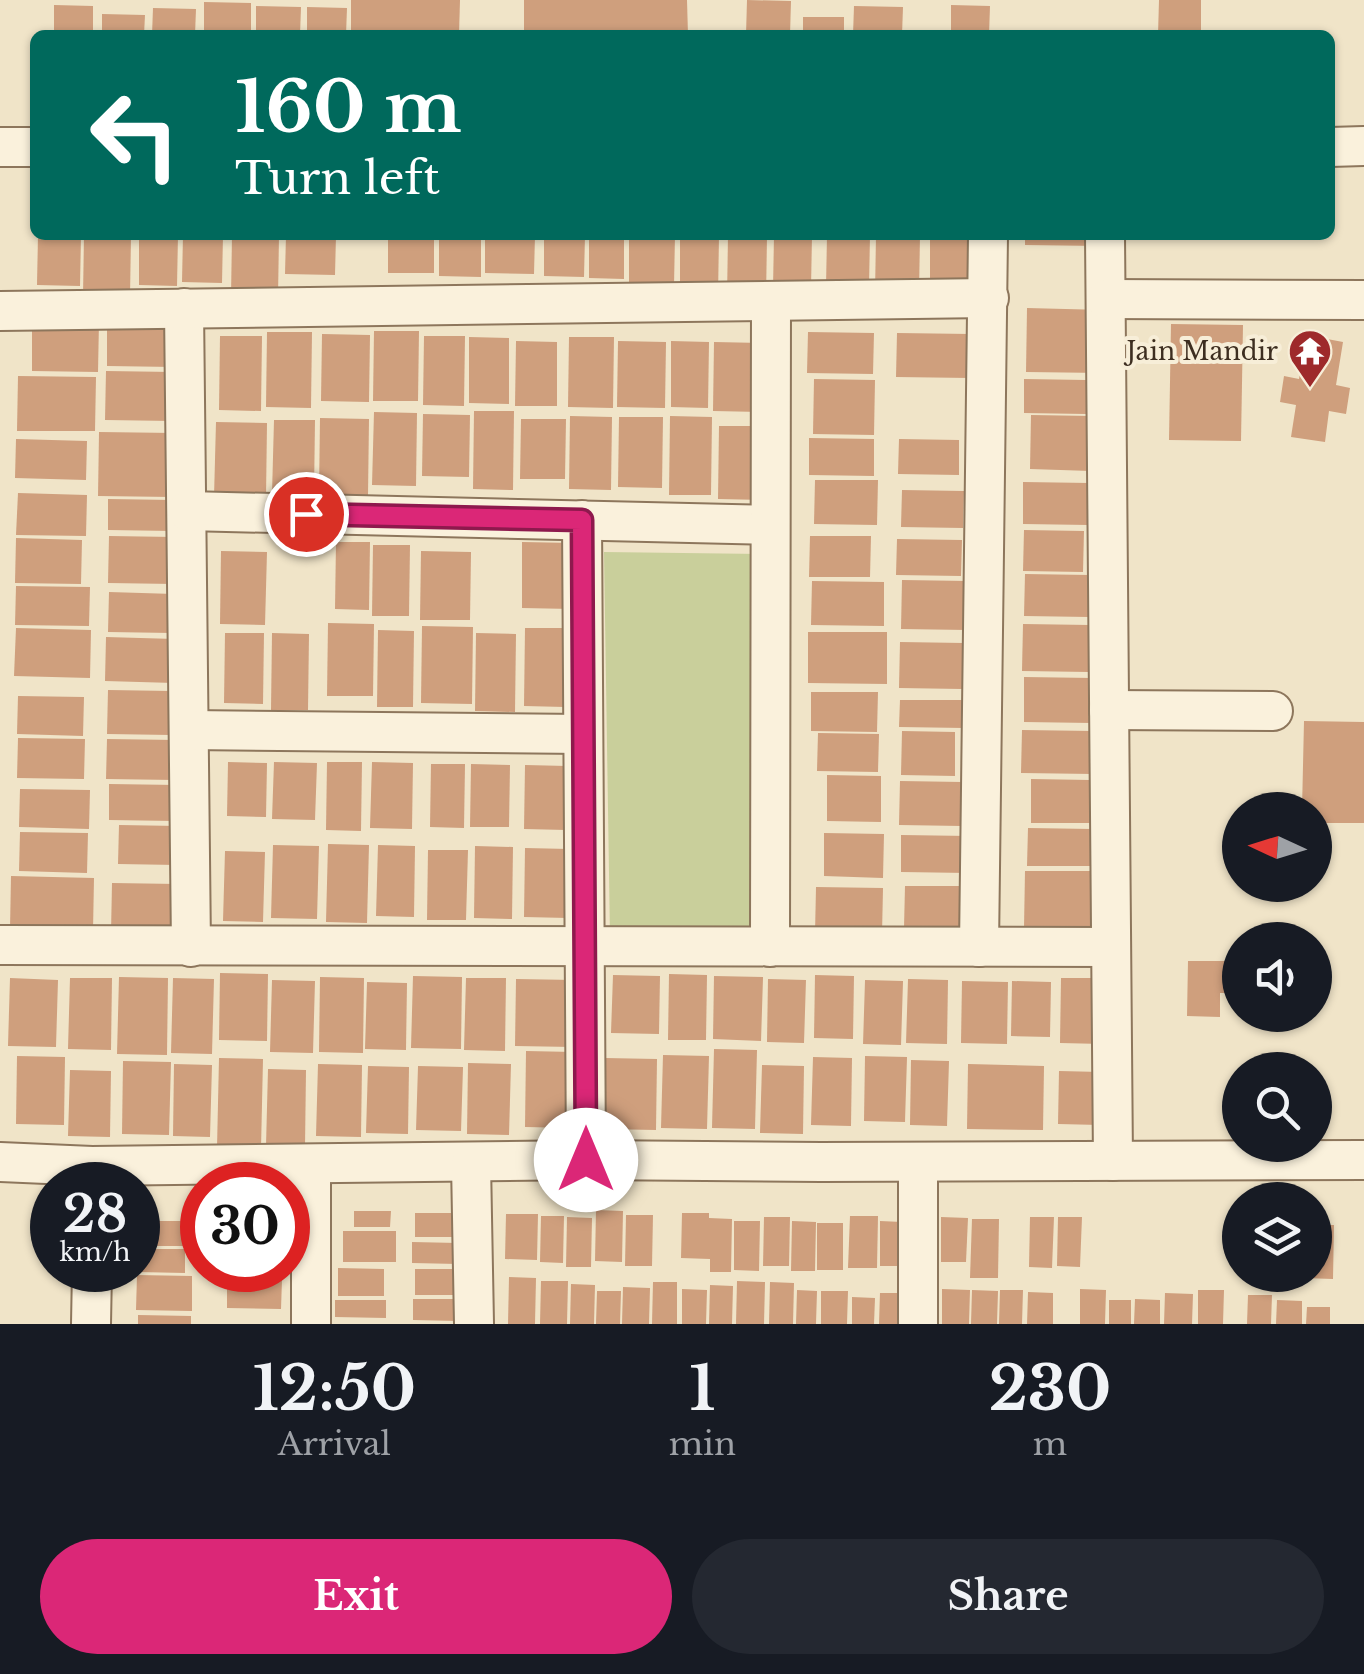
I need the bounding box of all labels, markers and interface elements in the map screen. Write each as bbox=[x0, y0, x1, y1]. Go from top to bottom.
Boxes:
text: 160 m bbox=[235, 64, 462, 151]
icon: left bbox=[70, 70, 200, 200]
text: Turn left bbox=[235, 150, 440, 206]
temple icon: Jain Mandir bbox=[1287, 328, 1333, 389]
place label: Jain Mandir bbox=[1124, 336, 1278, 367]
pin bbox=[264, 472, 349, 557]
icon: arrive bbox=[279, 487, 334, 542]
north arrow bbox=[1222, 792, 1332, 902]
map controls bbox=[1222, 792, 1332, 1292]
button: sound bbox=[1222, 922, 1332, 1032]
button: search bbox=[1222, 1052, 1332, 1162]
position arrow bbox=[534, 1108, 638, 1212]
speed limit sign: 30 bbox=[180, 1162, 310, 1292]
button: layers bbox=[1222, 1182, 1332, 1292]
text: 28 bbox=[63, 1183, 127, 1246]
text: km/h bbox=[60, 1237, 130, 1268]
text: 12:50 bbox=[253, 1352, 416, 1426]
text: 1 bbox=[689, 1352, 715, 1426]
text: 230 bbox=[989, 1352, 1111, 1426]
text: Arrival bbox=[278, 1424, 391, 1464]
text: min bbox=[669, 1424, 736, 1464]
text: m bbox=[1033, 1424, 1067, 1464]
button: Exit bbox=[40, 1539, 672, 1654]
button: Share bbox=[692, 1539, 1324, 1654]

